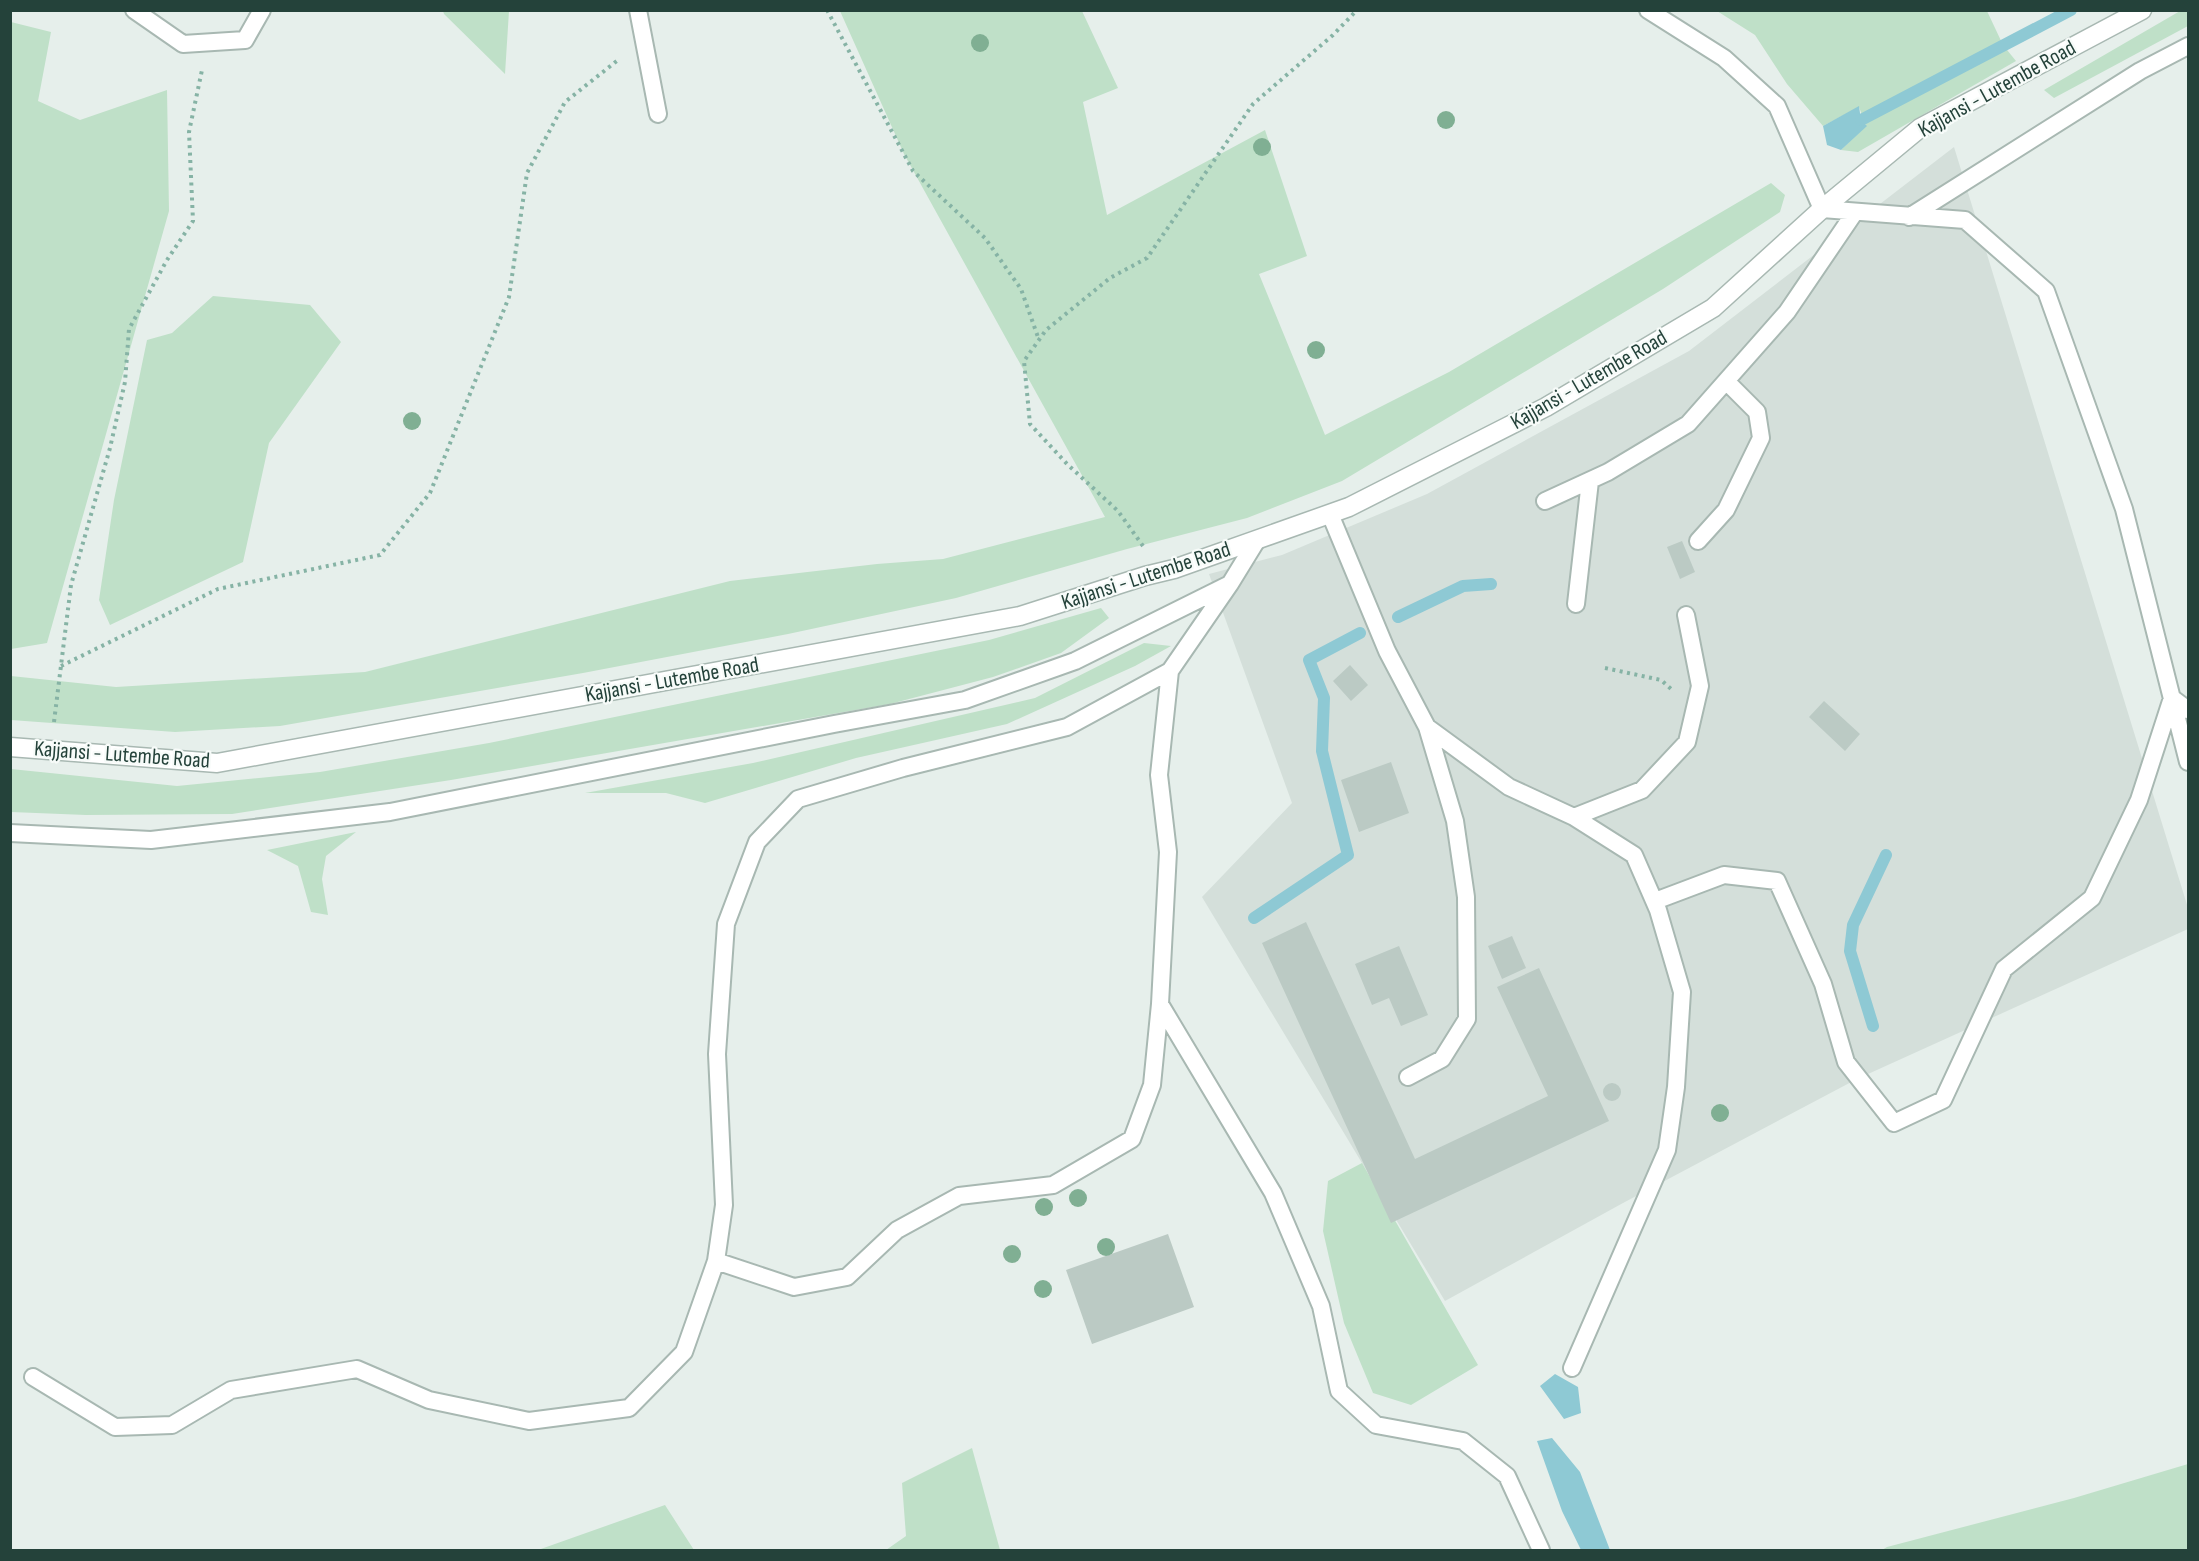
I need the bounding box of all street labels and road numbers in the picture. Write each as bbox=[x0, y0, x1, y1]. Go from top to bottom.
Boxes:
street label: Kajjansi - Lutembe Road bbox=[1913, 34, 2081, 144]
street label: Kajjansi - Lutembe Road bbox=[1506, 324, 1672, 436]
street label: Kajjansi - Lutembe Road bbox=[1058, 536, 1234, 616]
street label: Kajjansi - Lutembe Road bbox=[583, 651, 761, 709]
street label: Kajjansi - Lutembe Road bbox=[33, 735, 211, 775]

